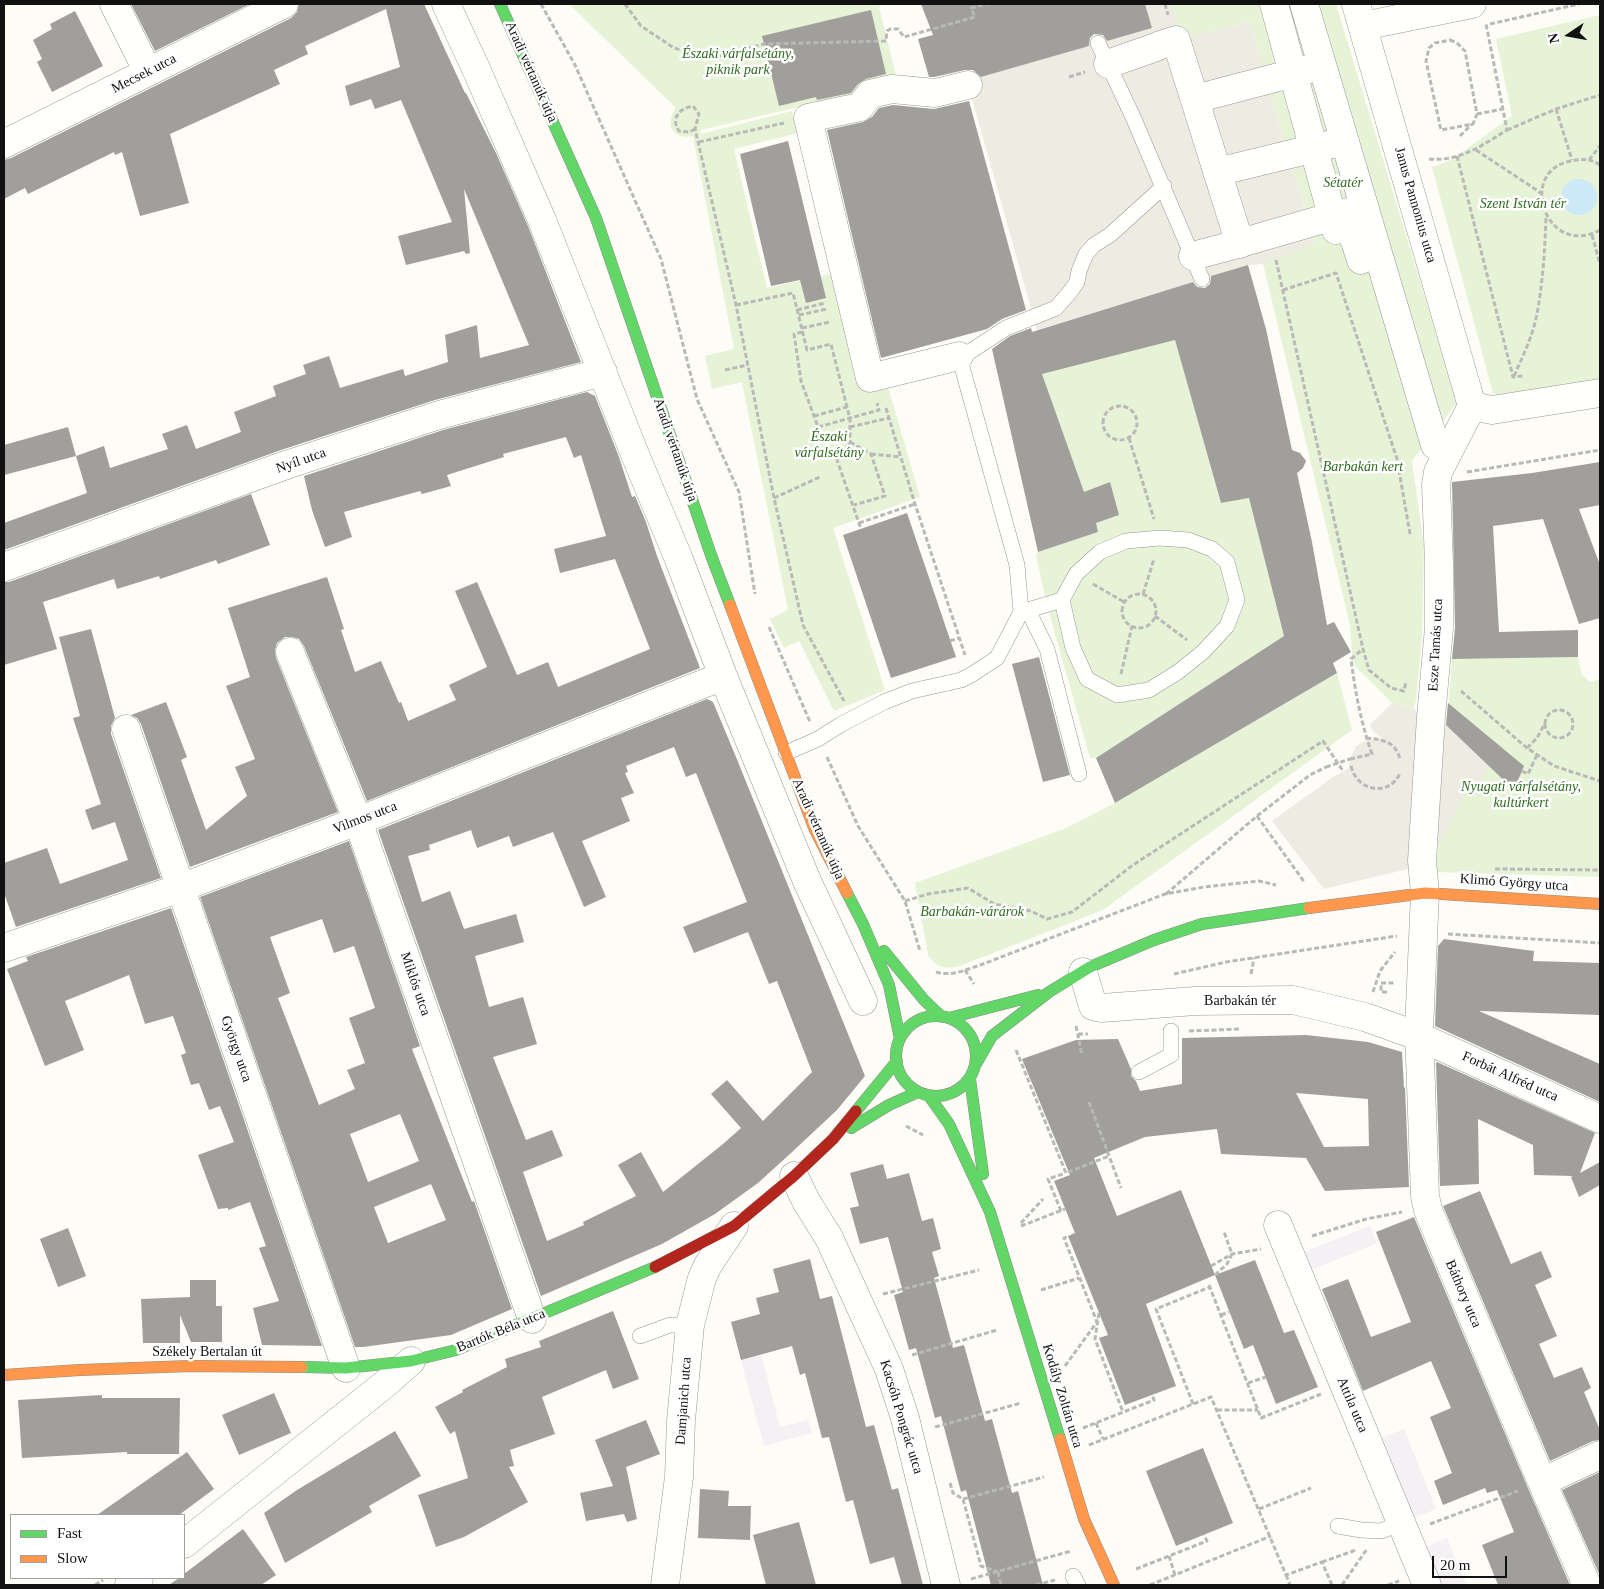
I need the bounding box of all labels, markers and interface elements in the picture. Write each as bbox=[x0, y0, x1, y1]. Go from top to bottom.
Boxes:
north arrow bbox=[1544, 10, 1594, 60]
street label: Aradi vértanúk útja bbox=[501, 19, 561, 125]
text: N bbox=[1545, 32, 1562, 45]
park label: Északi várfalsétány, piknik park bbox=[682, 46, 794, 78]
street label: Mecsek utca bbox=[109, 51, 179, 97]
street label: Janus Pannonius utca bbox=[1390, 145, 1440, 265]
park label: Sétatér bbox=[1323, 175, 1363, 191]
park label: Szent István tér bbox=[1480, 196, 1566, 212]
street label: Aradi vértanúk útja bbox=[649, 396, 701, 504]
park label: Északi várfalsétány bbox=[794, 429, 864, 462]
street label: Nyíl utca bbox=[274, 445, 328, 477]
park label: Barbakán kert bbox=[1323, 459, 1403, 475]
street label: Esze Tamás utca bbox=[1425, 598, 1447, 692]
street label: Aradi vértanúk útja bbox=[788, 776, 848, 882]
park label: Nyugati várfalsétány, kultúrkert bbox=[1461, 779, 1581, 812]
street label: Vilmos utca bbox=[331, 798, 399, 838]
street label: Klimó György utca bbox=[1459, 871, 1569, 895]
park label: Barbakán-várárok bbox=[920, 904, 1024, 920]
street label: Miklós utca bbox=[396, 950, 434, 1018]
street label: Barbakán tér bbox=[1204, 993, 1276, 1009]
street label: György utca bbox=[217, 1013, 255, 1085]
street label: Forbát Alfréd utca bbox=[1459, 1048, 1561, 1106]
street label: Báthory utca bbox=[1441, 1258, 1485, 1330]
street label: Bartók Béla utca bbox=[454, 1306, 548, 1356]
street label: Kodály Zoltán utca bbox=[1038, 1342, 1086, 1450]
street label: Székely Bertalan út bbox=[152, 1344, 262, 1360]
street label: Damjanich utca bbox=[673, 1356, 695, 1446]
street label: Kacsóh Pongrác utca bbox=[876, 1358, 926, 1476]
street label: Attila utca bbox=[1333, 1375, 1371, 1435]
legend bbox=[10, 1514, 185, 1579]
text: Fast bbox=[57, 1525, 82, 1541]
scale bar bbox=[1434, 1546, 1509, 1578]
text: Slow bbox=[57, 1550, 88, 1566]
text: 20 m bbox=[1440, 1557, 1470, 1573]

